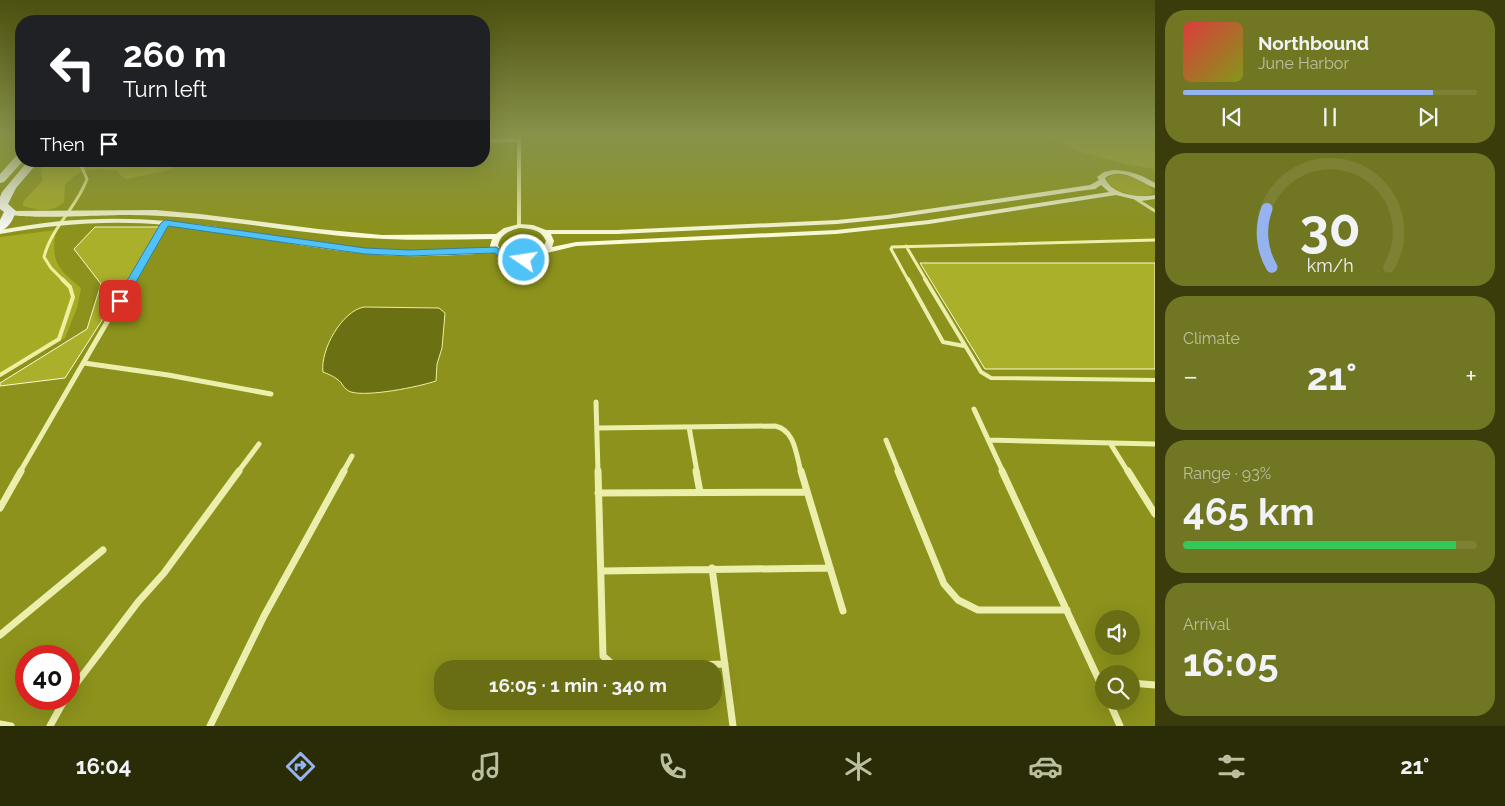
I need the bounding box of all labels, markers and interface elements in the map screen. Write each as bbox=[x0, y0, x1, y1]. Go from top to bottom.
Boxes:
text: Northbound bbox=[1258, 32, 1369, 54]
text: 260 m bbox=[123, 34, 226, 75]
icon: left bbox=[40, 35, 105, 100]
text: June Harbor bbox=[1258, 54, 1349, 73]
text: Turn left bbox=[123, 76, 207, 102]
icon: previous bbox=[1218, 103, 1246, 131]
icon: pause bbox=[1316, 103, 1344, 131]
icon: next bbox=[1414, 103, 1442, 131]
icon: arrive bbox=[95, 130, 123, 158]
text: Then bbox=[40, 133, 85, 155]
text: 30 bbox=[1300, 197, 1360, 258]
position arrow bbox=[497, 233, 549, 285]
text: km/h bbox=[1306, 255, 1354, 276]
pin bbox=[99, 280, 141, 322]
icon: arrive bbox=[106, 287, 134, 315]
text: Climate bbox=[1183, 329, 1240, 348]
text: 21° bbox=[1307, 354, 1357, 399]
text: − bbox=[1183, 360, 1198, 393]
text: + bbox=[1465, 360, 1477, 393]
text: Range · 93% bbox=[1183, 464, 1271, 483]
text: 465 km bbox=[1183, 489, 1315, 534]
map controls bbox=[1095, 610, 1140, 710]
button: sound bbox=[1095, 610, 1140, 655]
text: Arrival bbox=[1183, 615, 1230, 634]
text: 16:05 bbox=[1183, 640, 1279, 685]
speed limit sign: 40 bbox=[15, 645, 80, 710]
button: search bbox=[1095, 665, 1140, 710]
text: 16:05 · 1 min · 340 m bbox=[489, 674, 667, 696]
icon: directions bbox=[283, 749, 318, 784]
icon: music bbox=[469, 749, 504, 784]
icon: phone bbox=[655, 749, 690, 784]
icon: climate bbox=[841, 749, 876, 784]
icon: car bbox=[1028, 749, 1063, 784]
icon: filters bbox=[1214, 749, 1249, 784]
text: 16:04 bbox=[76, 753, 131, 779]
text: 21° bbox=[1400, 753, 1429, 779]

